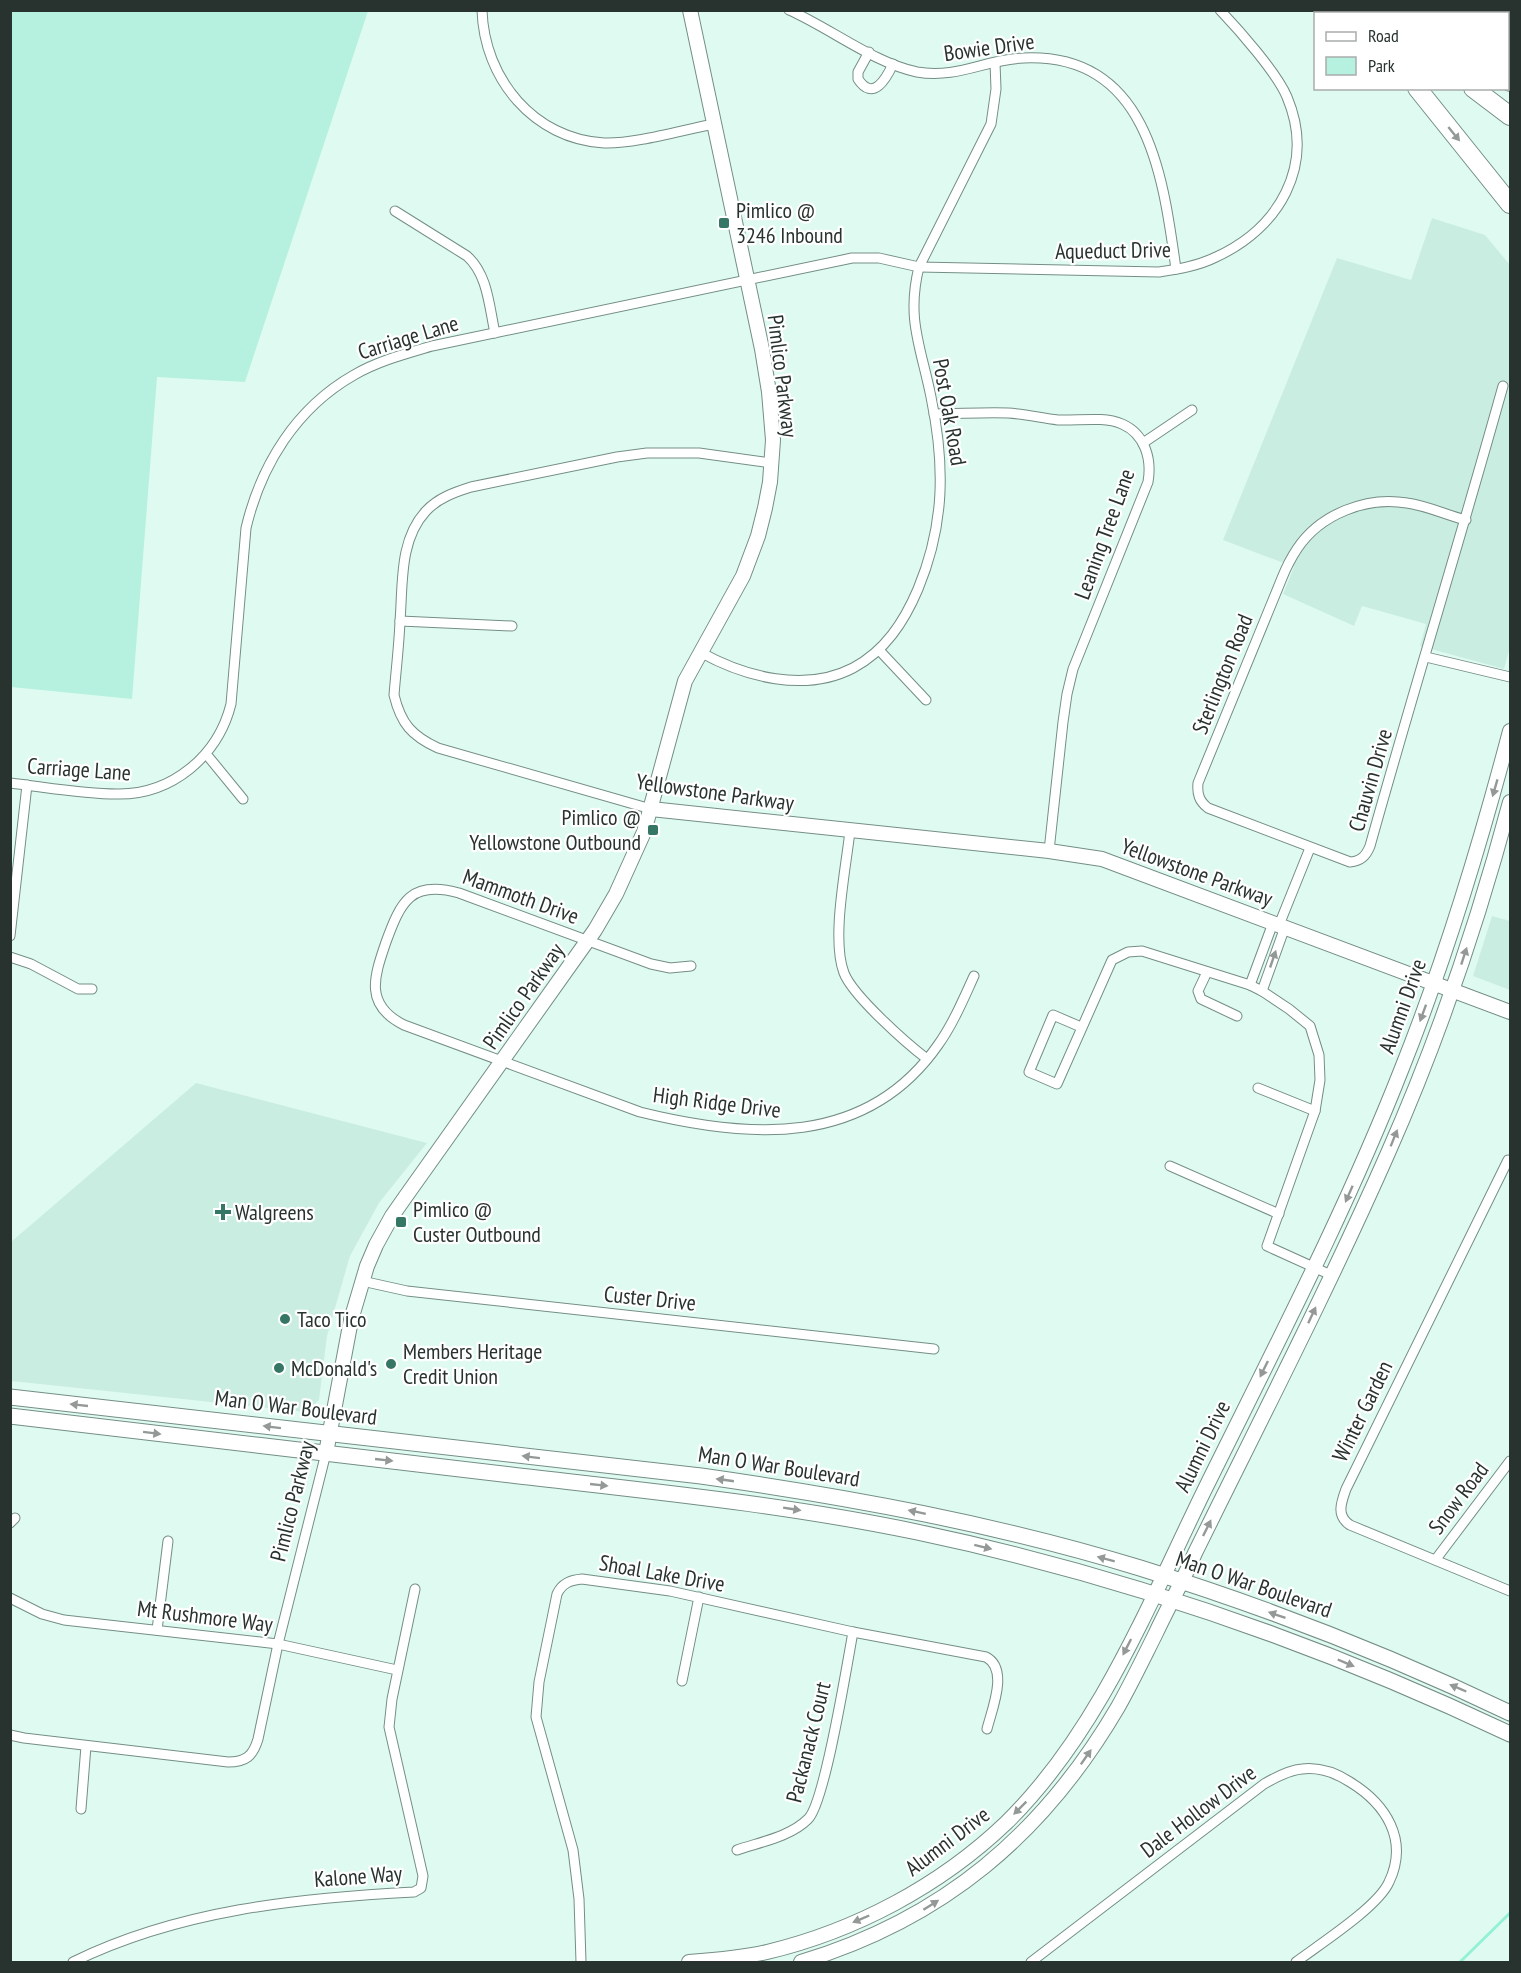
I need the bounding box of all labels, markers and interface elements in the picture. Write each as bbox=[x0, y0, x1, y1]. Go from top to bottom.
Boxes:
legend bbox=[1314, 12, 1509, 90]
text: Road bbox=[1368, 24, 1399, 47]
street label: Bowie Drive bbox=[942, 27, 1036, 67]
text: Park bbox=[1368, 54, 1395, 77]
one-way arrow bbox=[1447, 126, 1460, 142]
place label: Pimlico @ 3246 Inbound bbox=[736, 196, 843, 249]
marker: Pimlico @ 3246 Inbound bbox=[717, 216, 731, 230]
street label: Aqueduct Drive bbox=[1055, 235, 1171, 265]
street label: Carriage Lane bbox=[354, 308, 462, 366]
street label: Pimlico Parkway bbox=[762, 313, 804, 440]
street label: Post Oak Road bbox=[927, 356, 973, 468]
street label: Leaning Tree Lane bbox=[1067, 465, 1141, 603]
street label: Sterlington Road bbox=[1185, 610, 1259, 738]
street label: Chauvin Drive bbox=[1342, 725, 1398, 835]
street label: Carriage Lane bbox=[26, 751, 132, 787]
street label: Yellowstone Parkway bbox=[634, 767, 796, 817]
one-way arrow bbox=[1490, 779, 1499, 797]
place label: Pimlico @ Yellowstone Outbound bbox=[469, 803, 641, 856]
marker: Pimlico @ Yellowstone Outbound bbox=[646, 823, 660, 837]
street label: Yellowstone Parkway bbox=[1117, 832, 1277, 913]
street label: Mammoth Drive bbox=[459, 862, 583, 930]
street label: Pimlico Parkway bbox=[476, 937, 570, 1055]
one-way arrow bbox=[1460, 947, 1469, 965]
one-way arrow bbox=[1269, 950, 1279, 968]
street label: Alumni Drive bbox=[1372, 955, 1432, 1057]
one-way arrow bbox=[1418, 1005, 1428, 1023]
street label: High Ridge Drive bbox=[652, 1080, 782, 1124]
one-way arrow bbox=[1389, 1129, 1399, 1147]
one-way arrow bbox=[1344, 1185, 1353, 1202]
place label: Pimlico @ Custer Outbound bbox=[413, 1195, 541, 1248]
place label: Walgreens bbox=[235, 1198, 314, 1226]
marker: Walgreens bbox=[216, 1205, 230, 1219]
marker: Pimlico @ Custer Outbound bbox=[394, 1215, 408, 1229]
street label: Custer Drive bbox=[603, 1279, 697, 1317]
place label: Taco Tico bbox=[297, 1305, 366, 1333]
one-way arrow bbox=[1307, 1307, 1316, 1324]
marker: Taco Tico bbox=[278, 1312, 292, 1326]
place label: Members Heritage Credit Union bbox=[403, 1337, 542, 1390]
place label: McDonald's bbox=[291, 1354, 377, 1382]
street label: Winter Garden bbox=[1326, 1356, 1398, 1466]
marker: Members Heritage Credit Union bbox=[384, 1357, 398, 1371]
marker: McDonald's bbox=[272, 1361, 286, 1375]
one-way arrow bbox=[1259, 1361, 1268, 1378]
street label: Man O War Boulevard bbox=[213, 1383, 379, 1431]
street label: Alumni Drive bbox=[1168, 1396, 1236, 1496]
one-way arrow bbox=[69, 1400, 88, 1410]
one-way arrow bbox=[263, 1422, 282, 1432]
one-way arrow bbox=[143, 1428, 162, 1438]
street label: Pimlico Parkway bbox=[264, 1437, 321, 1564]
street label: Man O War Boulevard bbox=[696, 1439, 862, 1493]
one-way arrow bbox=[522, 1452, 541, 1462]
one-way arrow bbox=[375, 1455, 394, 1465]
street label: Snow Road bbox=[1422, 1456, 1494, 1540]
one-way arrow bbox=[715, 1475, 734, 1484]
one-way arrow bbox=[589, 1480, 608, 1489]
one-way arrow bbox=[783, 1504, 802, 1513]
one-way arrow bbox=[907, 1507, 926, 1516]
one-way arrow bbox=[1203, 1519, 1212, 1536]
one-way arrow bbox=[974, 1542, 993, 1552]
street label: Man O War Boulevard bbox=[1172, 1544, 1336, 1624]
street label: Shoal Lake Drive bbox=[597, 1548, 727, 1598]
one-way arrow bbox=[1097, 1553, 1116, 1563]
street label: Mt Rushmore Way bbox=[136, 1594, 275, 1638]
one-way arrow bbox=[1268, 1609, 1286, 1619]
one-way arrow bbox=[1122, 1638, 1132, 1655]
one-way arrow bbox=[1338, 1658, 1356, 1668]
street label: Packanack Court bbox=[779, 1679, 837, 1805]
one-way arrow bbox=[1449, 1684, 1466, 1693]
one-way arrow bbox=[1080, 1748, 1091, 1765]
street label: Dale Hollow Drive bbox=[1135, 1759, 1261, 1863]
street label: Alumni Drive bbox=[899, 1800, 995, 1882]
one-way arrow bbox=[1013, 1801, 1027, 1816]
street label: Kalone Way bbox=[313, 1859, 404, 1893]
one-way arrow bbox=[923, 1900, 939, 1911]
one-way arrow bbox=[852, 1915, 870, 1924]

